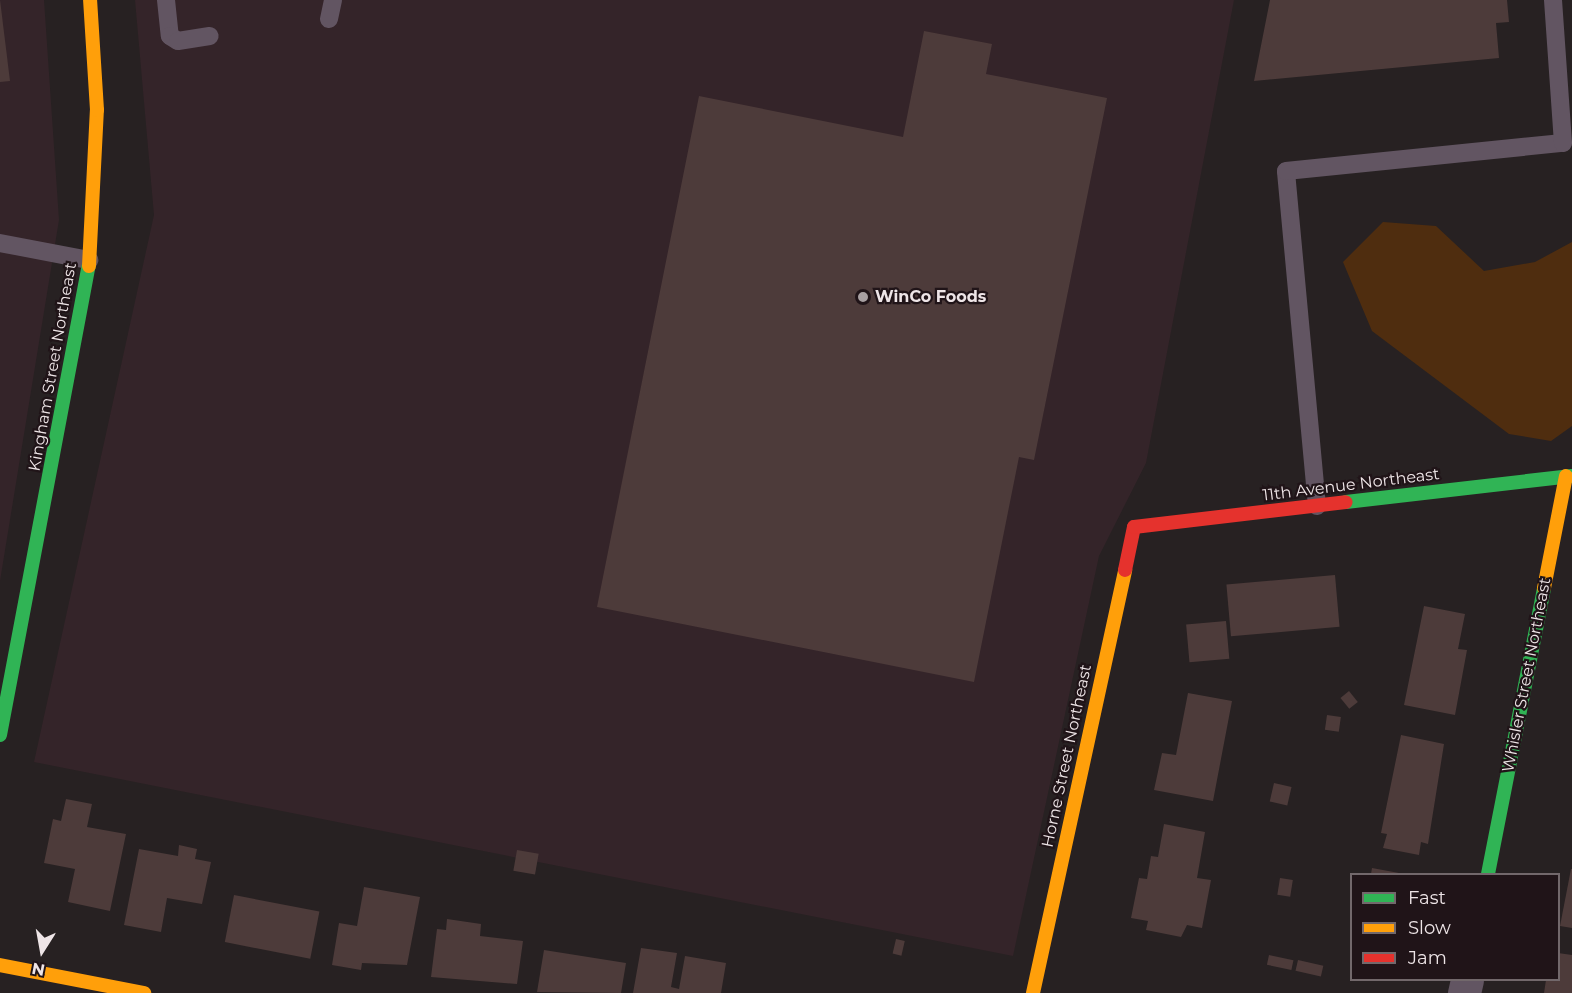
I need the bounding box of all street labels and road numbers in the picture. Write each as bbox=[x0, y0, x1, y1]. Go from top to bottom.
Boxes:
street label: Kingham Street Northeast bbox=[25, 261, 81, 473]
street label: 11th Avenue Northeast bbox=[1262, 465, 1440, 505]
street label: Whisler Street Northeast bbox=[1499, 576, 1555, 774]
street label: Horne Street Northeast bbox=[1038, 663, 1096, 849]

